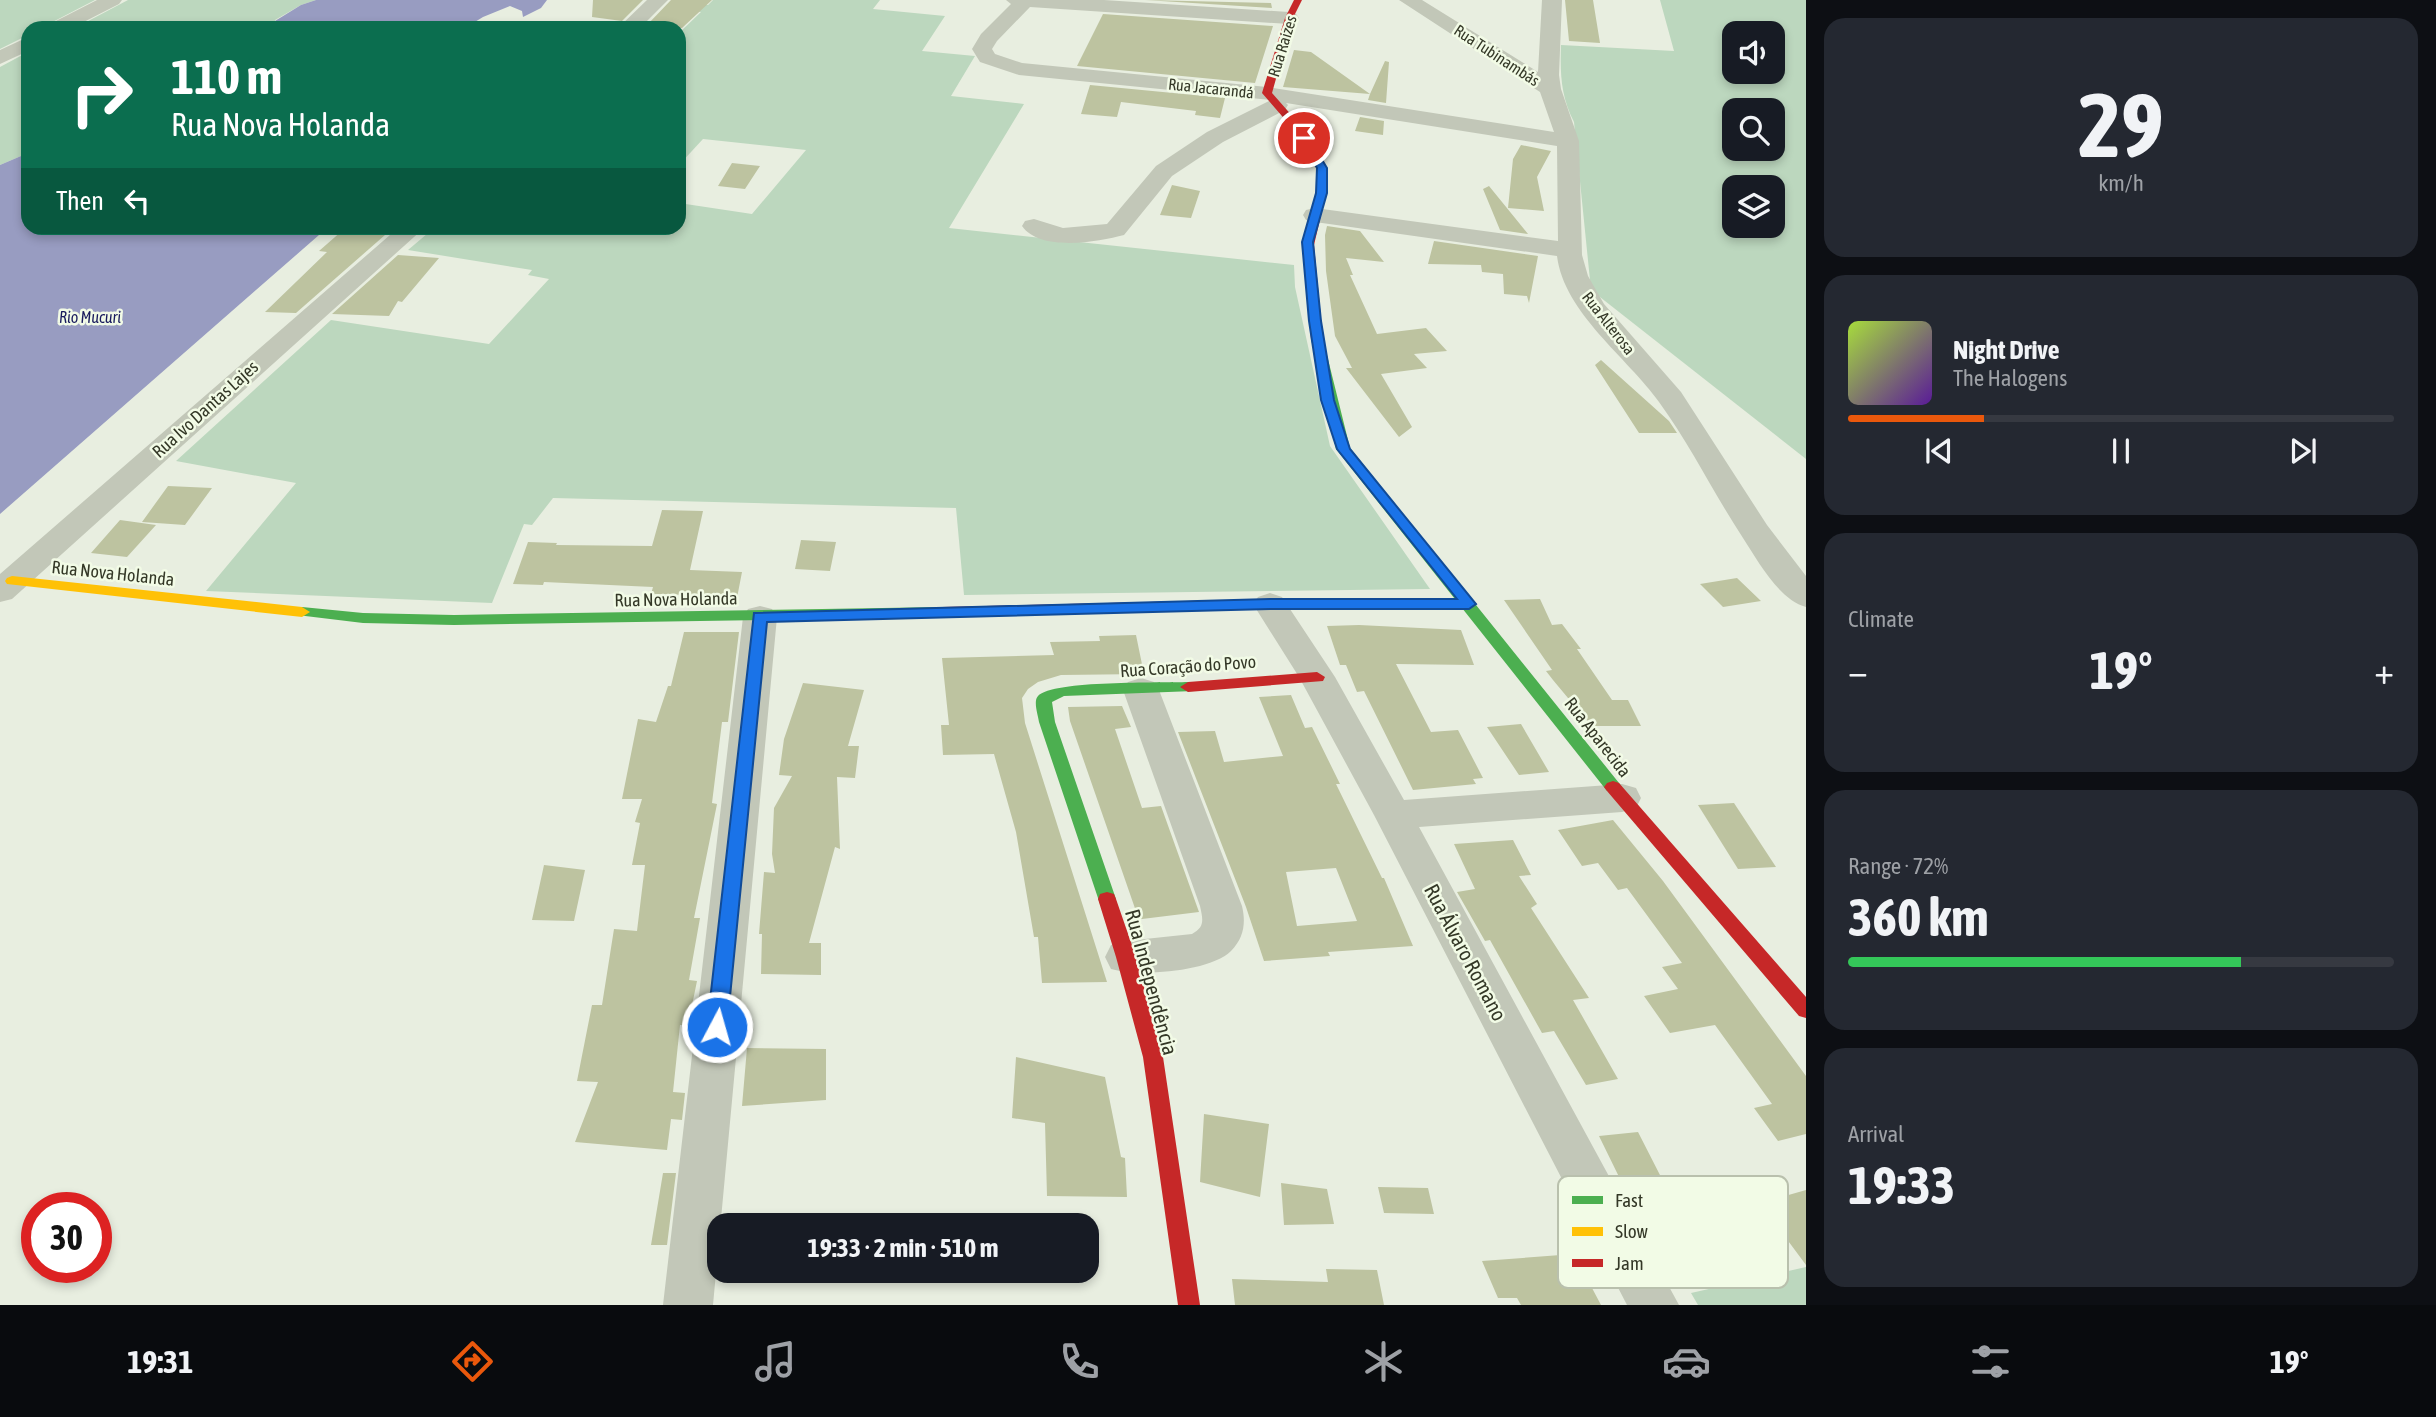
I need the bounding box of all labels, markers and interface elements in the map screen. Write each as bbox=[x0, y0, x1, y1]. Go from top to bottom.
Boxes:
street label: Rua Raizes bbox=[1264, 13, 1300, 79]
street label: Rua Tubinambás bbox=[1451, 21, 1543, 89]
map controls bbox=[1722, 21, 1785, 238]
button: sound bbox=[1722, 21, 1785, 84]
text: 110 m bbox=[171, 48, 282, 104]
icon: right bbox=[56, 49, 147, 140]
text: 29 bbox=[2078, 72, 2164, 176]
street label: Rua Jacarandá bbox=[1167, 75, 1255, 101]
button: search bbox=[1722, 98, 1785, 161]
text: Rua Nova Holanda bbox=[171, 106, 390, 143]
pin bbox=[1274, 108, 1334, 168]
icon: arrive bbox=[1285, 119, 1323, 157]
text: km/h bbox=[2098, 170, 2144, 196]
button: layers bbox=[1722, 175, 1785, 238]
icon: left bbox=[118, 182, 156, 220]
text: Then bbox=[56, 186, 104, 216]
street label: Rua Alterosa bbox=[1579, 288, 1639, 358]
water label: Rio Mucuri bbox=[59, 308, 121, 326]
text: Night Drive bbox=[1953, 335, 2060, 365]
street label: Rua Ivo Dantas Lajes bbox=[148, 356, 262, 462]
text: The Halogens bbox=[1953, 365, 2067, 391]
icon: previous bbox=[1920, 432, 1958, 470]
icon: pause bbox=[2102, 432, 2140, 470]
icon: next bbox=[2284, 432, 2322, 470]
street label: Rua Nova Holanda bbox=[51, 556, 175, 590]
street label: Rua Nova Holanda bbox=[614, 587, 738, 611]
text: Climate bbox=[1848, 606, 1914, 632]
text: 19° bbox=[2089, 640, 2153, 700]
text: − bbox=[1848, 649, 1868, 692]
text: + bbox=[2374, 649, 2394, 692]
street label: Rua Coração do Povo bbox=[1119, 651, 1257, 681]
street label: Rua Aparecida bbox=[1560, 693, 1636, 781]
text: Range · 72% bbox=[1848, 853, 1948, 879]
street label: Rua Álvaro Romano bbox=[1420, 880, 1512, 1024]
text: 360 km bbox=[1848, 887, 1989, 947]
street label: Rua Independência bbox=[1121, 906, 1183, 1058]
position arrow bbox=[680, 990, 754, 1064]
text: Arrival bbox=[1848, 1121, 1904, 1147]
text: 19:33 bbox=[1848, 1155, 1955, 1215]
legend bbox=[1558, 1176, 1788, 1288]
text: Fast bbox=[1615, 1189, 1643, 1211]
speed limit sign: 30 bbox=[21, 1192, 112, 1283]
text: Slow bbox=[1615, 1220, 1649, 1242]
text: 19:33 · 2 min · 510 m bbox=[808, 1233, 998, 1263]
text: Jam bbox=[1615, 1252, 1644, 1274]
icon: directions bbox=[448, 1337, 497, 1386]
icon: music bbox=[751, 1337, 800, 1386]
icon: phone bbox=[1055, 1337, 1104, 1386]
icon: climate bbox=[1359, 1337, 1408, 1386]
icon: car bbox=[1662, 1337, 1711, 1386]
icon: filters bbox=[1966, 1337, 2015, 1386]
text: 19:31 bbox=[127, 1343, 193, 1380]
text: 19° bbox=[2270, 1343, 2309, 1380]

